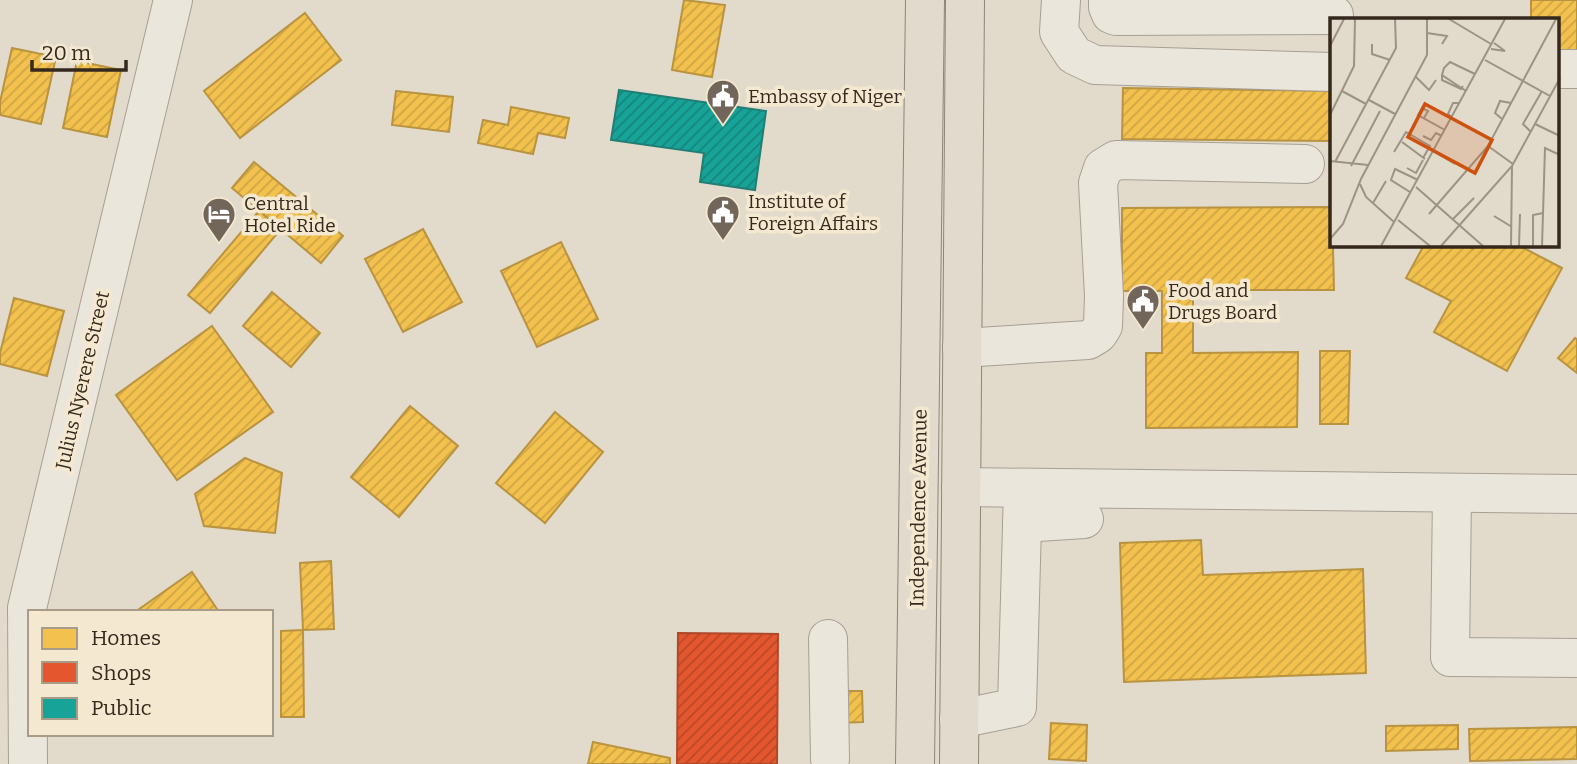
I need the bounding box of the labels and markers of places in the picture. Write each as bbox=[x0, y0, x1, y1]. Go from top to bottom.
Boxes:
public building icon: Embassy of Niger bbox=[704, 77, 742, 126]
place label: Embassy of Niger bbox=[748, 85, 903, 108]
place label: Institute of Foreign Affairs bbox=[748, 190, 878, 235]
place label: Central Hotel Ride bbox=[244, 192, 336, 237]
public building icon: Institute of Foreign Affairs bbox=[704, 193, 742, 242]
hotel icon: Central Hotel Ride bbox=[200, 195, 238, 244]
place label: Food and Drugs Board bbox=[1168, 279, 1277, 324]
public building icon: Food and Drugs Board bbox=[1124, 282, 1162, 331]

